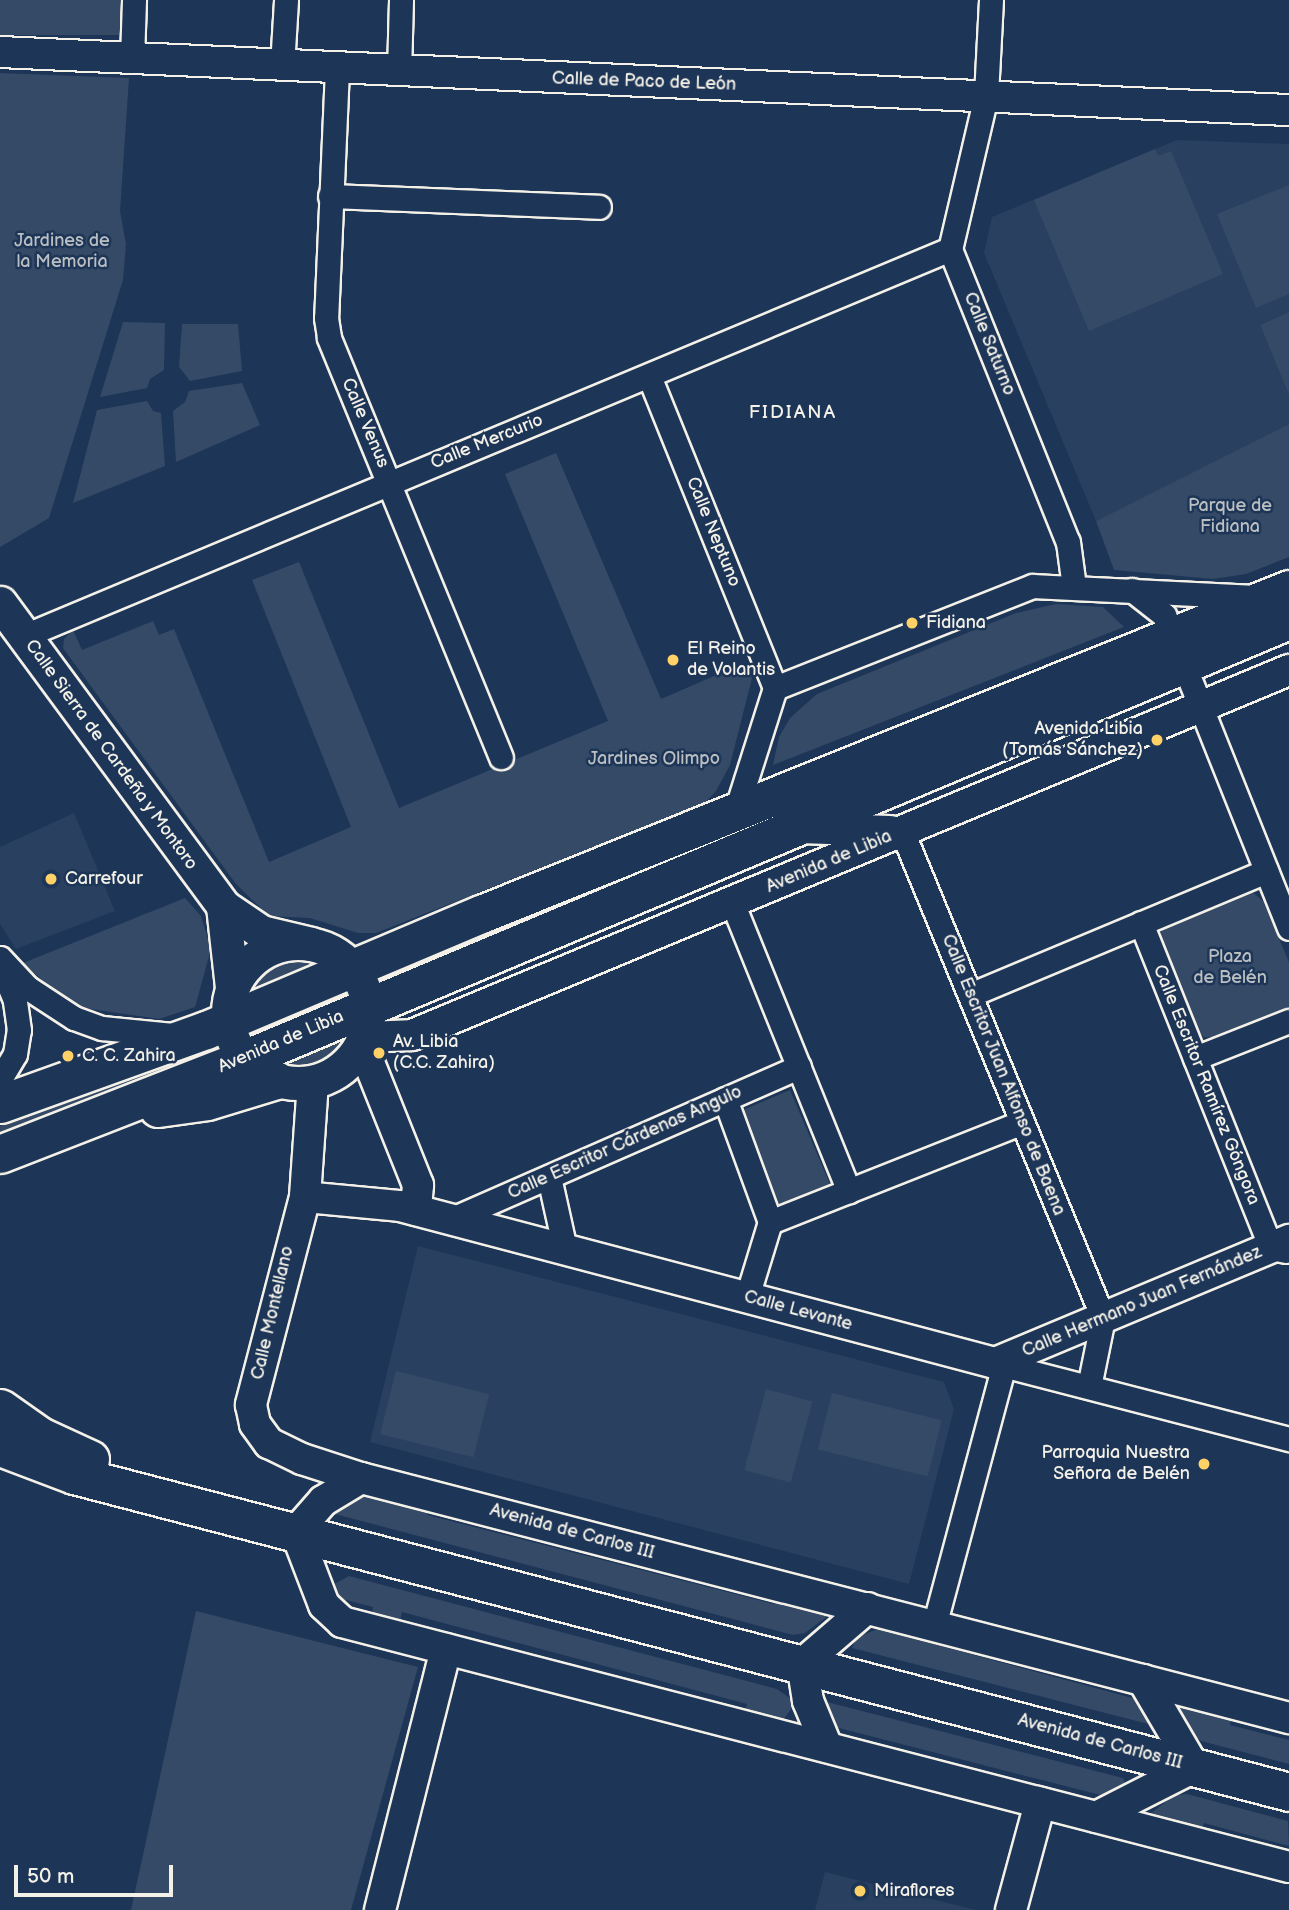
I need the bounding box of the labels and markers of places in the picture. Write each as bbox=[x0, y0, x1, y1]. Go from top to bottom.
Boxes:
place label: Fidiana bbox=[926, 612, 986, 634]
marker: Fidiana bbox=[904, 615, 920, 631]
place label: El Reino de Volantis bbox=[687, 639, 776, 682]
marker: El Reino de Volantis bbox=[665, 652, 681, 668]
place label: Avenida Libia (Tomás Sánchez) bbox=[1002, 719, 1143, 762]
marker: Avenida Libia (Tomás Sánchez) bbox=[1149, 732, 1165, 748]
place label: Carrefour bbox=[65, 868, 143, 890]
marker: Carrefour bbox=[43, 871, 59, 887]
place label: Av. Libia (C.C. Zahira) bbox=[393, 1032, 495, 1074]
place label: C. C. Zahira bbox=[82, 1045, 176, 1067]
marker: Av. Libia (C.C. Zahira) bbox=[371, 1045, 387, 1061]
marker: C. C. Zahira bbox=[60, 1048, 76, 1064]
place label: Parroquia Nuestra Señora de Belén bbox=[1042, 1443, 1190, 1486]
marker: Parroquia Nuestra Señora de Belén bbox=[1196, 1456, 1212, 1472]
place label: Miraflores bbox=[874, 1880, 954, 1902]
marker: Miraflores bbox=[852, 1883, 868, 1899]

